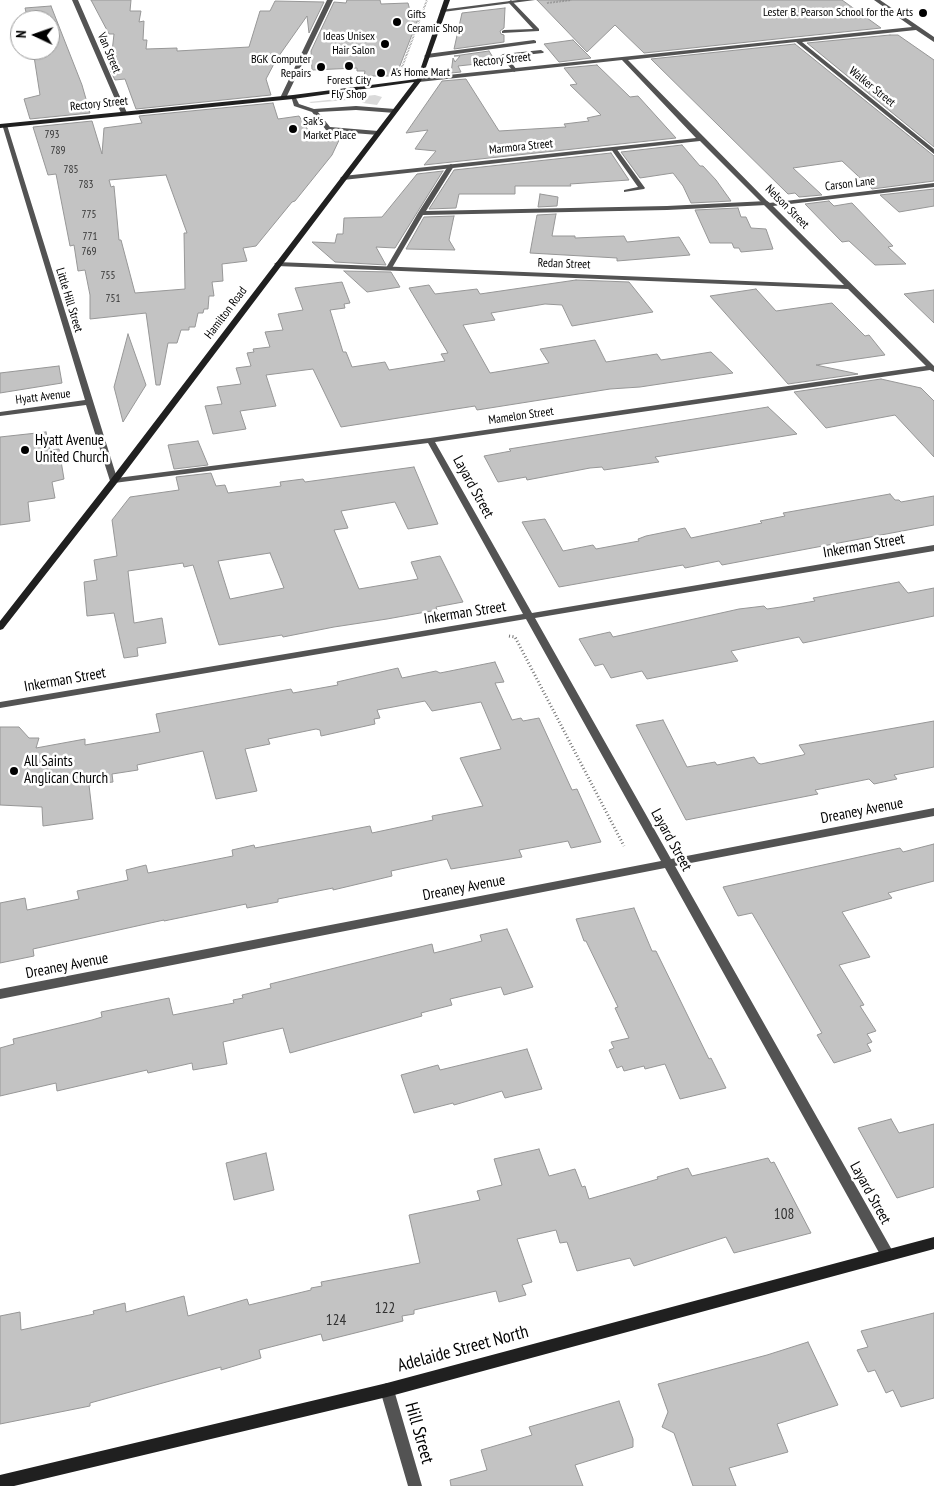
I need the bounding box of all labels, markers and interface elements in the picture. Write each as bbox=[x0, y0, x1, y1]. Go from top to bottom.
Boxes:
place label: Lester B. Pearson School for the Arts bbox=[763, 6, 913, 20]
marker: Lester B. Pearson School for the Arts bbox=[917, 7, 929, 19]
place label: Gifts Ceramic Shop bbox=[407, 8, 463, 36]
north arrow bbox=[10, 10, 60, 60]
marker: Gifts Ceramic Shop bbox=[391, 16, 403, 28]
text: N bbox=[12, 30, 30, 39]
place label: Ideas Unisex Hair Salon bbox=[323, 30, 375, 58]
street label: Van Street bbox=[94, 31, 124, 75]
marker: Ideas Unisex Hair Salon bbox=[379, 38, 391, 50]
street label: Rectory Street bbox=[472, 50, 532, 70]
place label: BGK Computer Repairs bbox=[251, 53, 311, 81]
marker: Forest City Fly Shop bbox=[343, 60, 355, 72]
marker: BGK Computer Repairs bbox=[315, 61, 327, 73]
street label: Walker Street bbox=[846, 64, 898, 110]
place label: A's Home Mart bbox=[391, 66, 450, 80]
marker: A's Home Mart bbox=[375, 67, 387, 79]
place label: Forest City Fly Shop bbox=[327, 74, 371, 102]
street label: Rectory Street bbox=[69, 94, 129, 114]
place label: Sak's Market Place bbox=[303, 115, 356, 143]
marker: Sak's Market Place bbox=[287, 123, 299, 135]
house number: 793 bbox=[45, 128, 59, 142]
street label: Marmora Street bbox=[488, 136, 554, 158]
house number: 789 bbox=[51, 144, 65, 158]
house number: 785 bbox=[64, 163, 78, 177]
street label: Carson Lane bbox=[824, 174, 876, 194]
house number: 783 bbox=[79, 178, 93, 192]
street label: Nelson Street bbox=[762, 182, 812, 232]
house number: 775 bbox=[82, 208, 96, 222]
house number: 771 bbox=[83, 230, 97, 244]
house number: 769 bbox=[82, 245, 96, 259]
street label: Redan Street bbox=[537, 256, 591, 272]
street label: Little Hill Street bbox=[52, 266, 86, 334]
house number: 755 bbox=[101, 269, 115, 283]
street label: Hamilton Road bbox=[202, 284, 250, 342]
house number: 751 bbox=[106, 292, 120, 306]
street label: Hyatt Avenue bbox=[15, 386, 71, 408]
street label: Mamelon Street bbox=[487, 404, 555, 428]
place label: Hyatt Avenue United Church bbox=[35, 432, 109, 467]
marker: Hyatt Avenue United Church bbox=[19, 444, 31, 456]
street label: Layard Street bbox=[449, 453, 497, 521]
street label: Inkerman Street bbox=[822, 530, 906, 562]
street label: Inkerman Street bbox=[423, 598, 507, 628]
street label: Inkerman Street bbox=[23, 664, 107, 696]
place label: All Saints Anglican Church bbox=[24, 753, 108, 788]
marker: All Saints Anglican Church bbox=[8, 765, 20, 777]
street label: Dreaney Avenue bbox=[819, 794, 905, 828]
street label: Layard Street bbox=[647, 806, 695, 874]
street label: Dreaney Avenue bbox=[421, 871, 507, 905]
street label: Dreaney Avenue bbox=[24, 949, 110, 983]
street label: Layard Street bbox=[846, 1159, 894, 1227]
house number: 108 bbox=[774, 1206, 794, 1224]
house number: 122 bbox=[375, 1300, 395, 1318]
house number: 124 bbox=[326, 1312, 346, 1330]
street label: Adelaide Street North bbox=[395, 1321, 531, 1377]
street label: Hill Street bbox=[400, 1400, 438, 1466]

